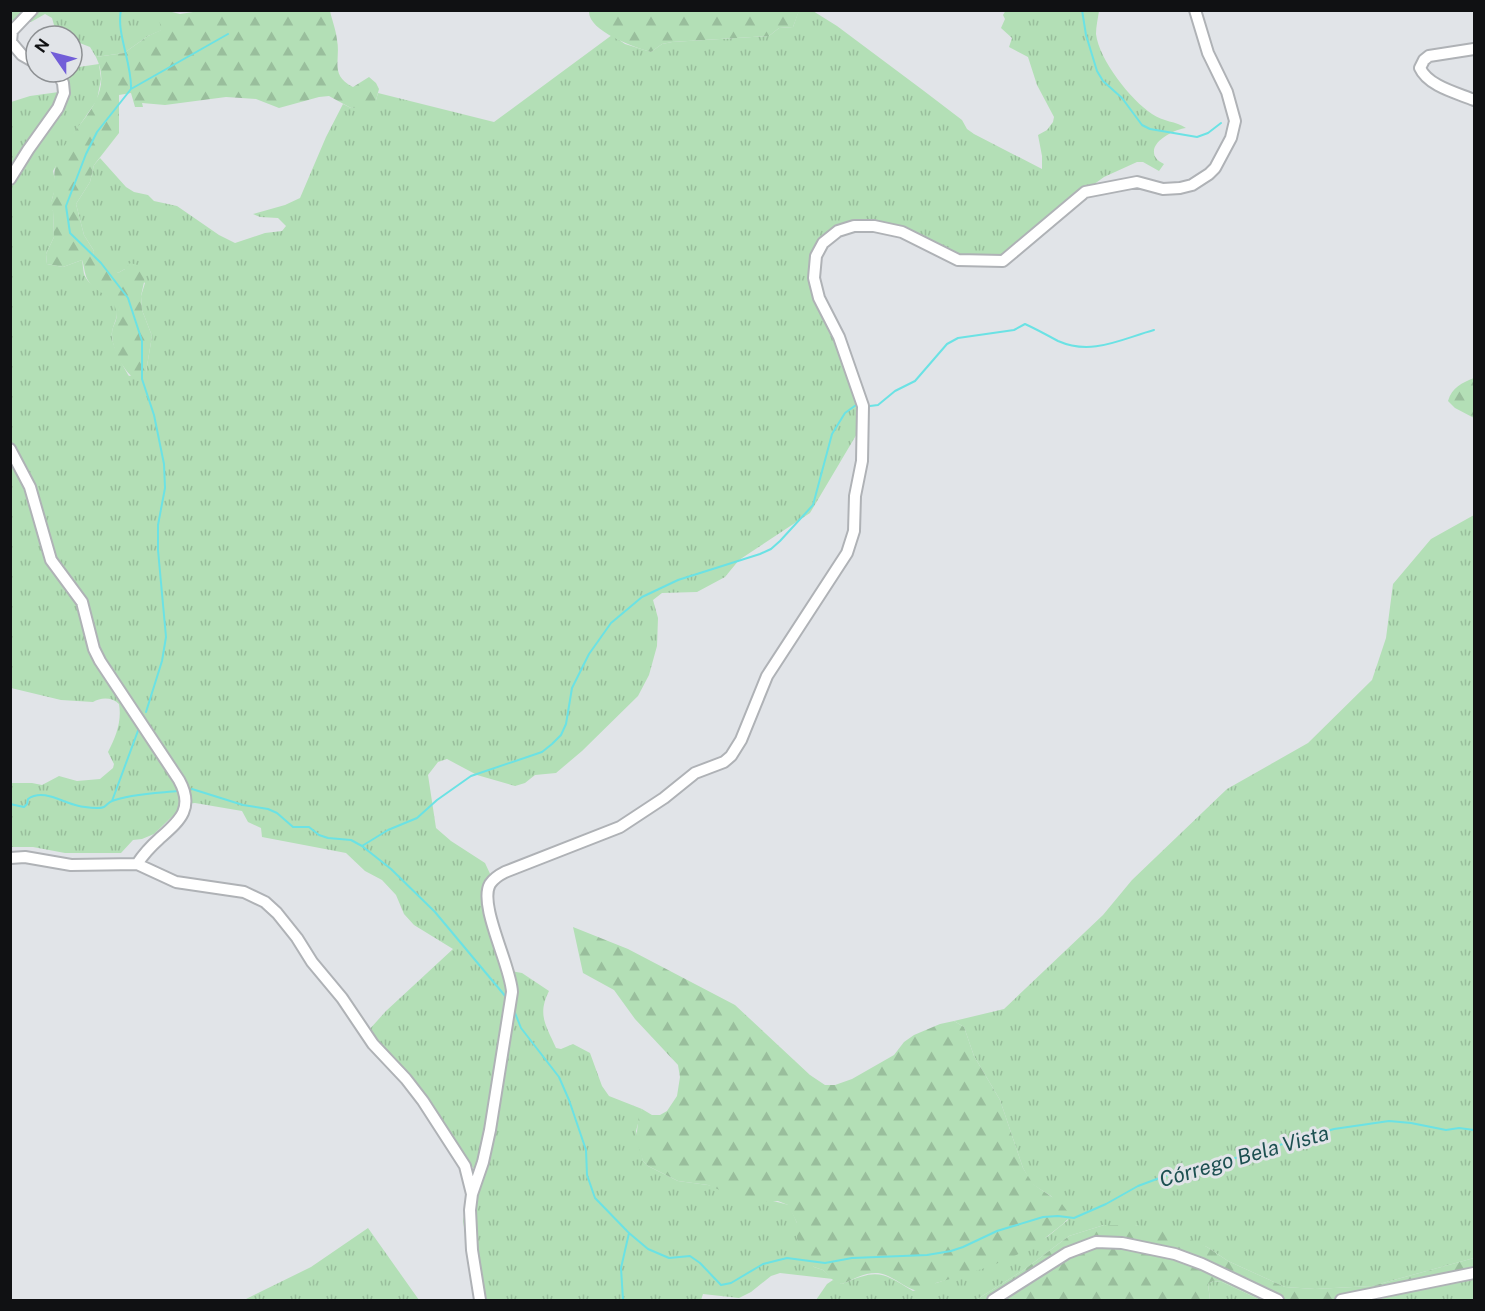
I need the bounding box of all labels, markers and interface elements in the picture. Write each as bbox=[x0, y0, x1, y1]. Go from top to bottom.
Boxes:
north arrow bbox=[24, 24, 84, 84]
text: N bbox=[31, 35, 53, 56]
water label: Córrego Bela Vista bbox=[1156, 1120, 1332, 1192]

